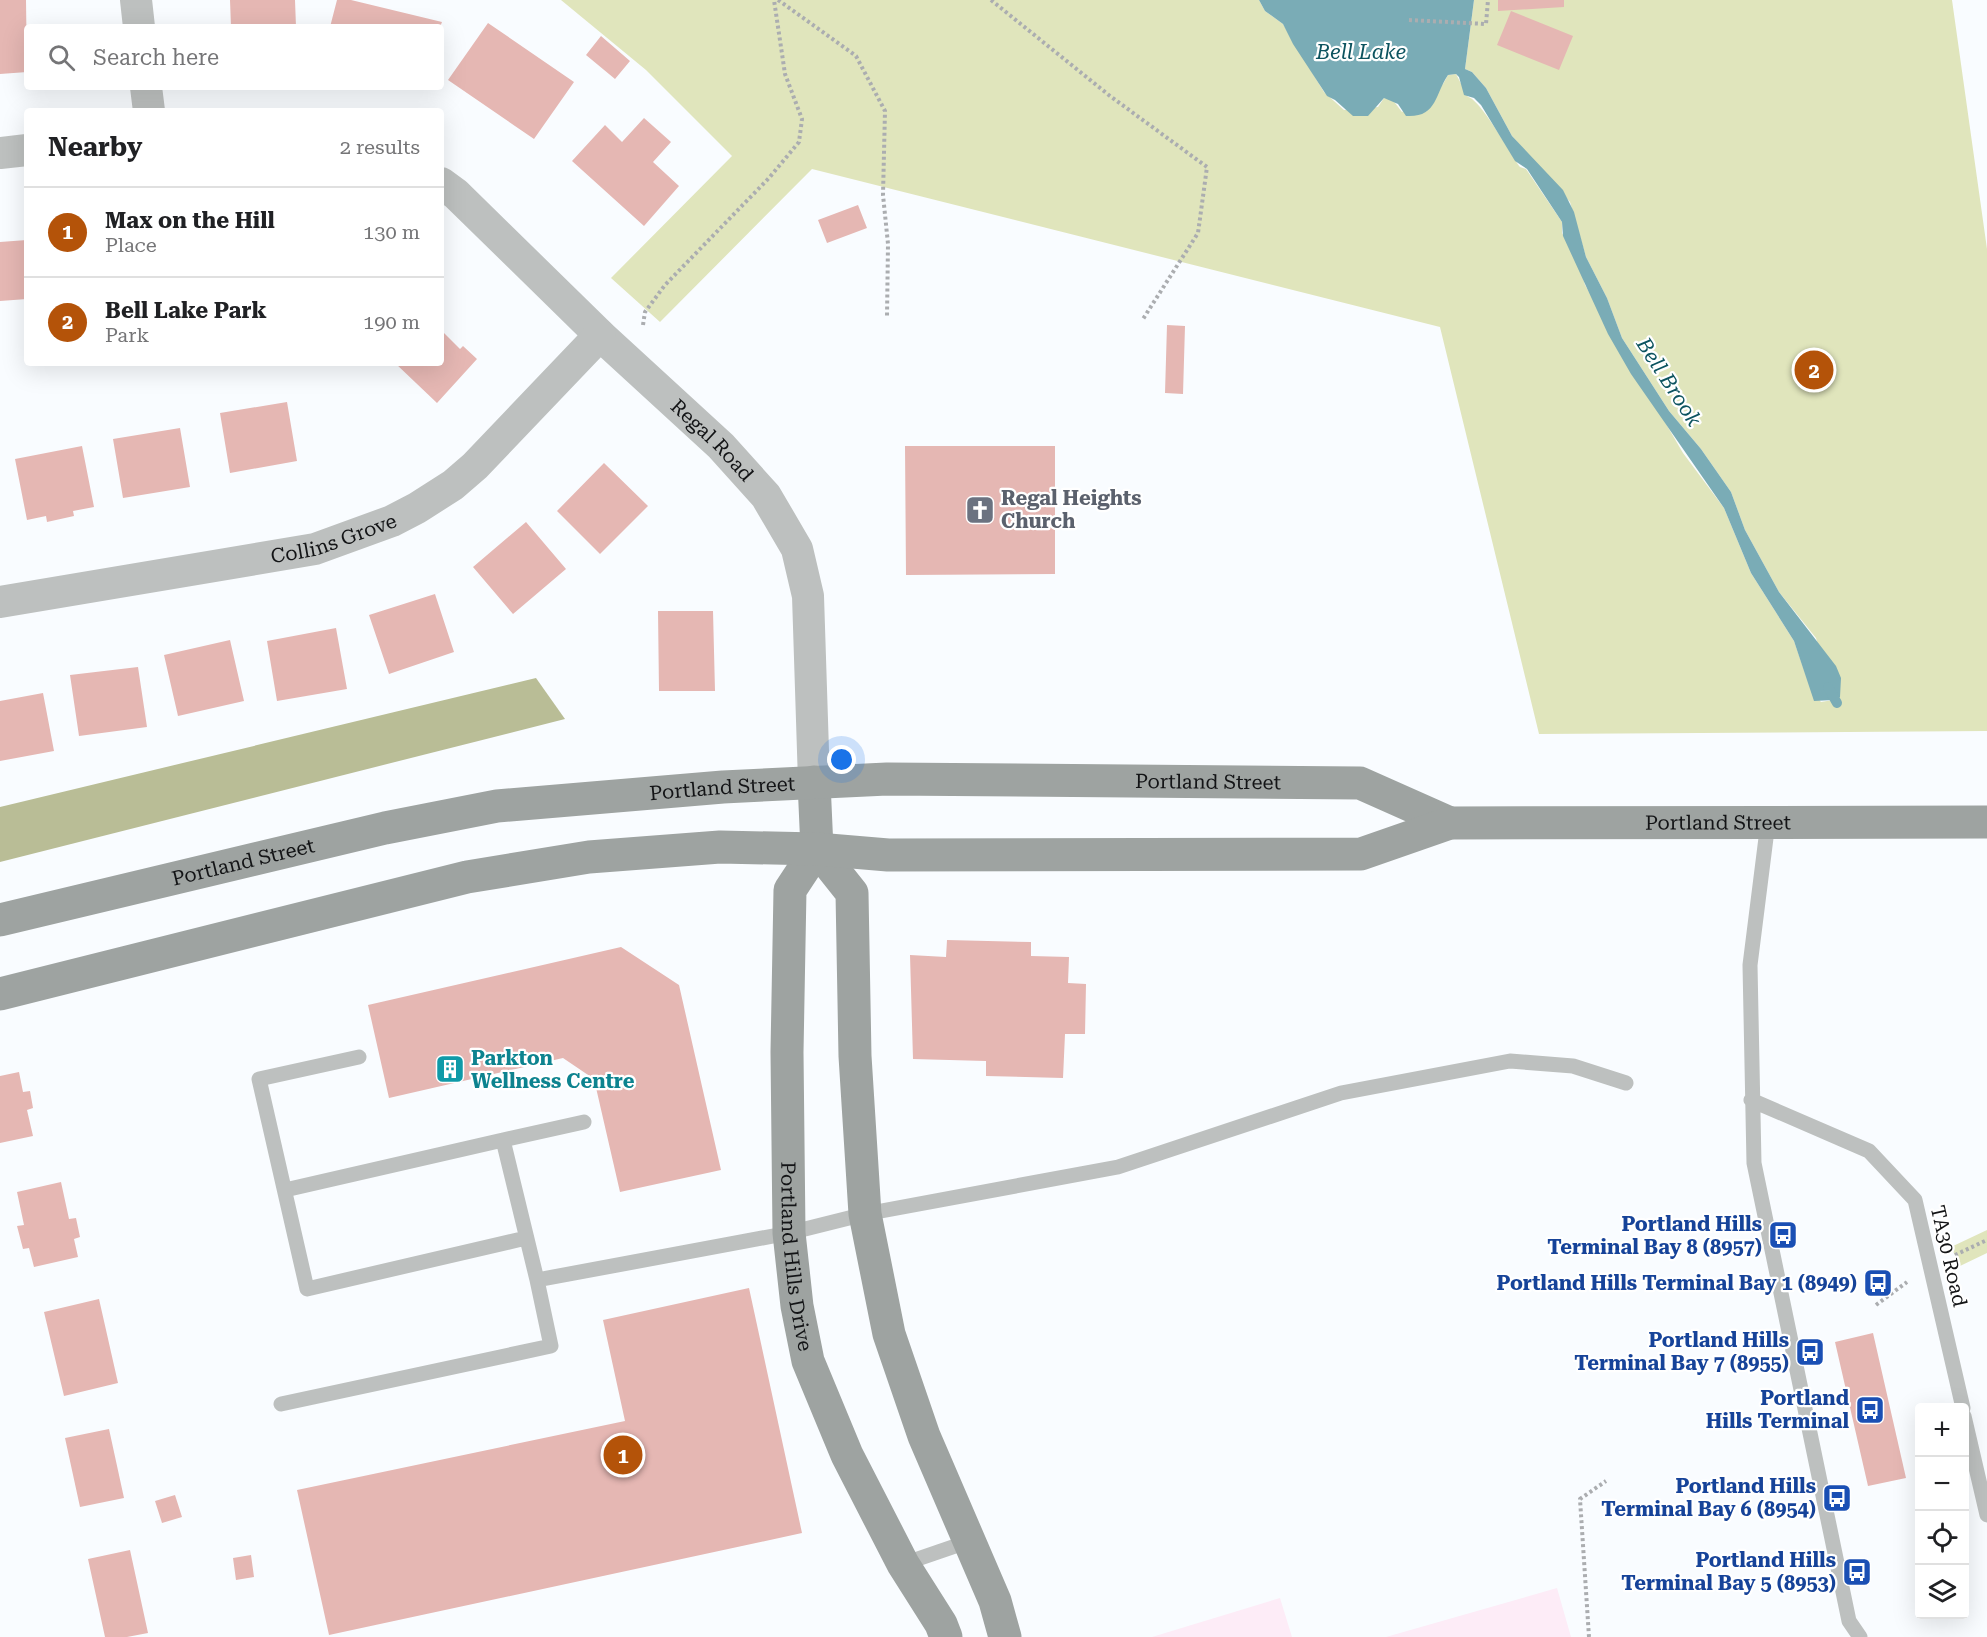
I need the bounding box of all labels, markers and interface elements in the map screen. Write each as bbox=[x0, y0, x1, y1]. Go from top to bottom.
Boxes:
search box bbox=[24, 24, 444, 90]
water label: Bell Lake bbox=[1315, 40, 1406, 64]
icon: search bbox=[45, 41, 78, 74]
text: Search here bbox=[93, 45, 219, 70]
text: Nearby bbox=[48, 132, 142, 162]
text: 2 results bbox=[340, 135, 420, 159]
text: Max on the Hill bbox=[105, 208, 275, 233]
text: 1 bbox=[62, 220, 73, 244]
text: 130 m bbox=[363, 220, 420, 244]
text: Place bbox=[105, 233, 157, 257]
text: Bell Lake Park bbox=[105, 298, 267, 323]
text: 2 bbox=[62, 310, 73, 334]
text: 190 m bbox=[363, 310, 420, 334]
text: Park bbox=[105, 323, 149, 347]
water label: Bell Brook bbox=[1631, 332, 1707, 431]
pin: 2 bbox=[1794, 348, 1834, 392]
street label: Regal Road bbox=[666, 394, 759, 486]
place label: Regal Heights Church bbox=[1001, 486, 1142, 533]
church icon: Regal Heights Church bbox=[964, 494, 996, 526]
street label: Collins Grove bbox=[269, 508, 400, 568]
your location bbox=[827, 745, 856, 774]
street label: Portland Street bbox=[1135, 769, 1282, 794]
street label: Portland Street bbox=[649, 771, 796, 805]
street label: Portland Street bbox=[1645, 810, 1792, 835]
street label: Portland Street bbox=[169, 833, 317, 891]
place label: Parkton Wellness Centre bbox=[471, 1046, 635, 1093]
building icon: Parkton Wellness Centre bbox=[434, 1053, 466, 1085]
street label: Portland Hills Drive bbox=[776, 1161, 818, 1353]
street label: TA30 Road bbox=[1926, 1203, 1972, 1309]
place label: Portland Hills Terminal Bay 8 (8957) bbox=[1547, 1212, 1762, 1259]
bus stop icon: Portland Hills Terminal Bay 8 (8957) bbox=[1767, 1219, 1799, 1251]
bus stop icon: Portland Hills Terminal Bay 1 (8949) bbox=[1862, 1267, 1894, 1299]
place label: Portland Hills Terminal Bay 1 (8949) bbox=[1497, 1271, 1857, 1295]
place label: Portland Hills Terminal Bay 7 (8955) bbox=[1574, 1328, 1789, 1375]
bus stop icon: Portland Hills Terminal Bay 7 (8955) bbox=[1794, 1336, 1826, 1368]
place label: Portland Hills Terminal bbox=[1706, 1386, 1850, 1433]
bus stop icon: Portland Hills Terminal bbox=[1854, 1394, 1886, 1426]
map controls bbox=[1915, 1403, 1969, 1619]
button: + bbox=[1915, 1403, 1969, 1457]
pin: 1 bbox=[604, 1432, 642, 1478]
button: − bbox=[1915, 1457, 1969, 1511]
place label: Portland Hills Terminal Bay 6 (8954) bbox=[1601, 1474, 1816, 1521]
bus stop icon: Portland Hills Terminal Bay 6 (8954) bbox=[1821, 1482, 1853, 1514]
button: locate bbox=[1915, 1511, 1969, 1565]
place label: Portland Hills Terminal Bay 5 (8953) bbox=[1621, 1548, 1836, 1595]
bus stop icon: Portland Hills Terminal Bay 5 (8953) bbox=[1841, 1556, 1873, 1588]
button: layers bbox=[1915, 1565, 1969, 1619]

